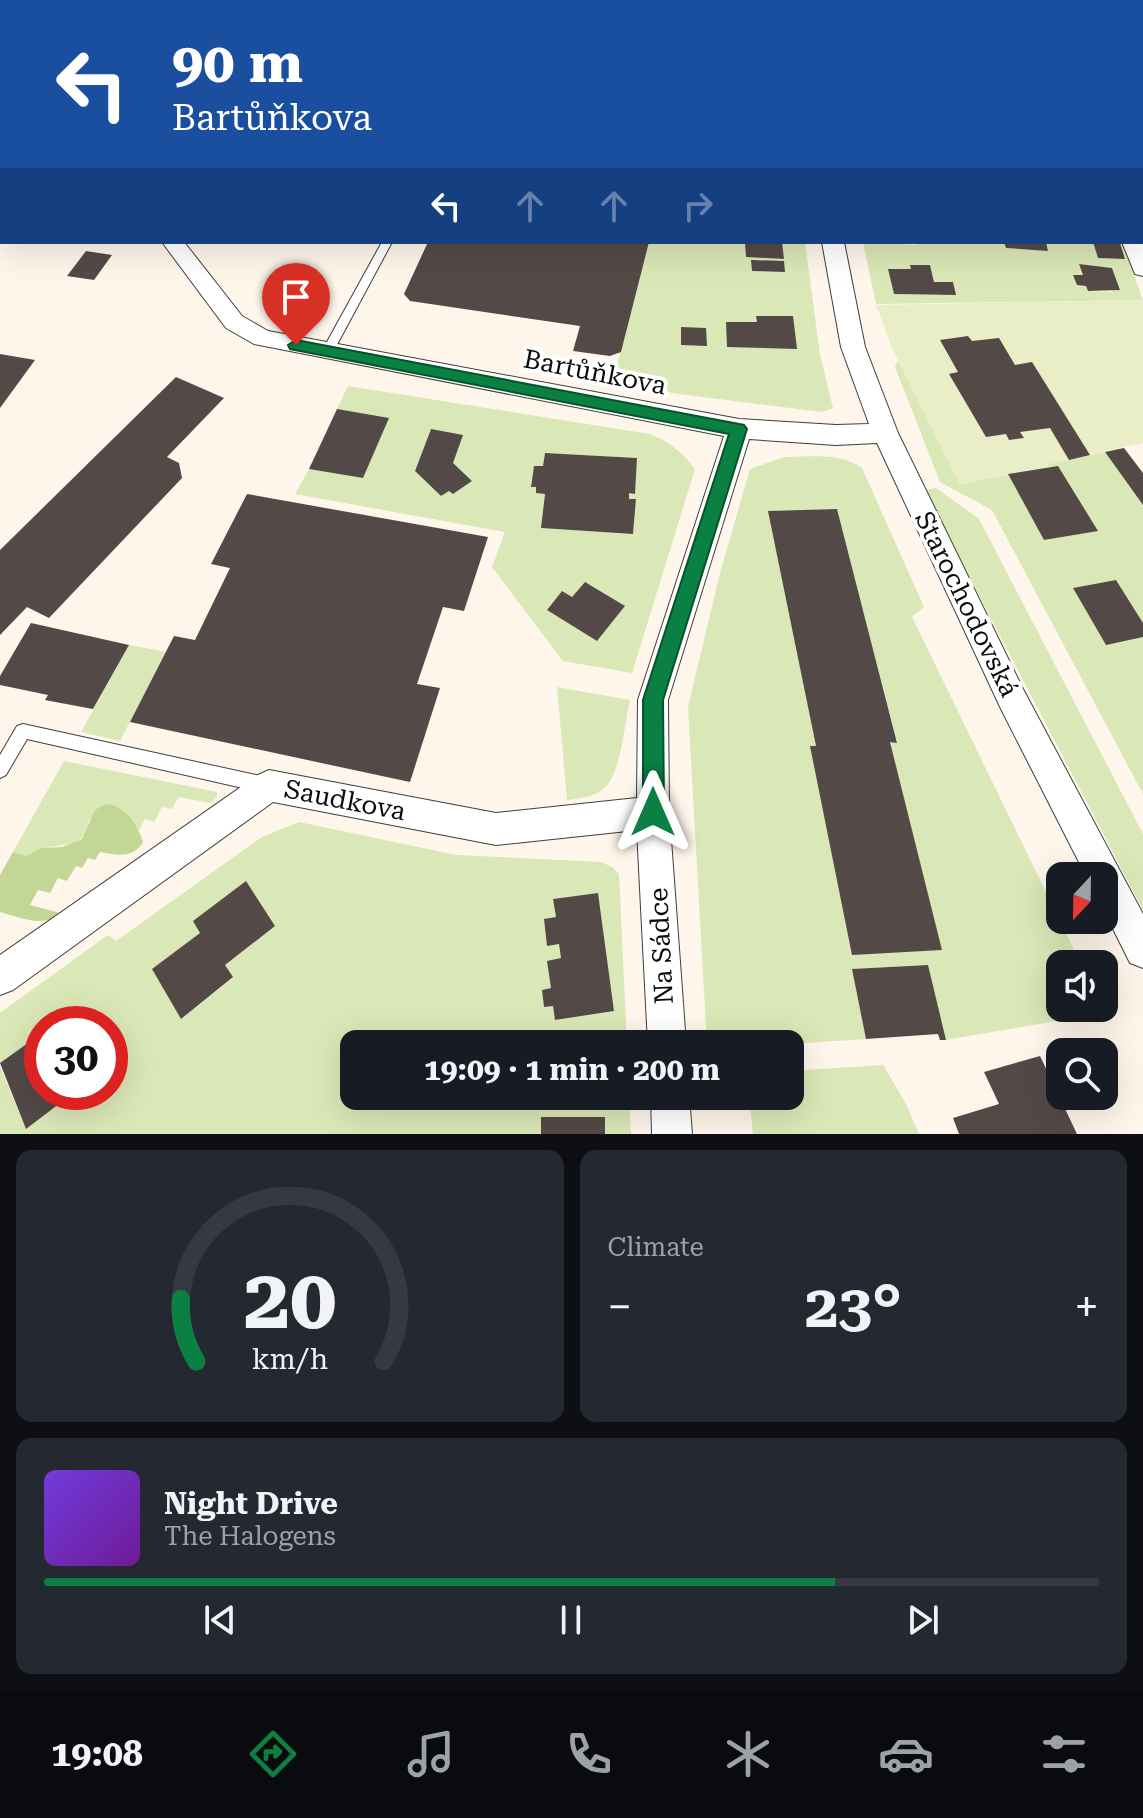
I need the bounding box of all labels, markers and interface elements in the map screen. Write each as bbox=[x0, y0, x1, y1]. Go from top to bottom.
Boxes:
text: 90 m bbox=[172, 30, 303, 96]
icon: left bbox=[40, 32, 144, 136]
text: Bartůňkova bbox=[172, 97, 372, 139]
icon: left bbox=[424, 184, 468, 228]
icon: ahead bbox=[508, 184, 552, 228]
icon: ahead bbox=[592, 184, 636, 228]
icon: right bbox=[676, 184, 720, 228]
pin bbox=[262, 263, 330, 345]
icon: arrive bbox=[274, 275, 318, 319]
street label: Bartůňkova bbox=[521, 343, 669, 401]
street label: Starochodovská bbox=[909, 506, 1025, 702]
position arrow bbox=[611, 770, 695, 854]
street label: Saudkova bbox=[282, 774, 408, 826]
north arrow bbox=[1046, 862, 1118, 934]
map controls bbox=[1046, 862, 1118, 1110]
street label: Na Sádce bbox=[643, 887, 679, 1005]
button: sound bbox=[1046, 950, 1118, 1022]
speed limit sign: 30 bbox=[24, 1006, 128, 1110]
button: search bbox=[1046, 1038, 1118, 1110]
text: 19:09 · 1 min · 200 m bbox=[424, 1052, 720, 1087]
text: Climate bbox=[608, 1232, 704, 1262]
text: 20 bbox=[243, 1251, 336, 1348]
text: 23° bbox=[805, 1271, 902, 1342]
text: − bbox=[608, 1281, 632, 1333]
text: + bbox=[1074, 1281, 1099, 1333]
text: km/h bbox=[251, 1342, 328, 1376]
text: Night Drive bbox=[164, 1486, 338, 1521]
text: The Halogens bbox=[164, 1521, 336, 1551]
icon: previous bbox=[198, 1598, 242, 1642]
icon: pause bbox=[549, 1598, 593, 1642]
icon: next bbox=[901, 1598, 945, 1642]
icon: directions bbox=[245, 1726, 301, 1782]
icon: music bbox=[403, 1726, 459, 1782]
icon: phone bbox=[561, 1726, 617, 1782]
icon: climate bbox=[720, 1726, 776, 1782]
icon: car bbox=[878, 1726, 934, 1782]
icon: filters bbox=[1036, 1726, 1092, 1782]
text: 19:08 bbox=[51, 1733, 143, 1775]

